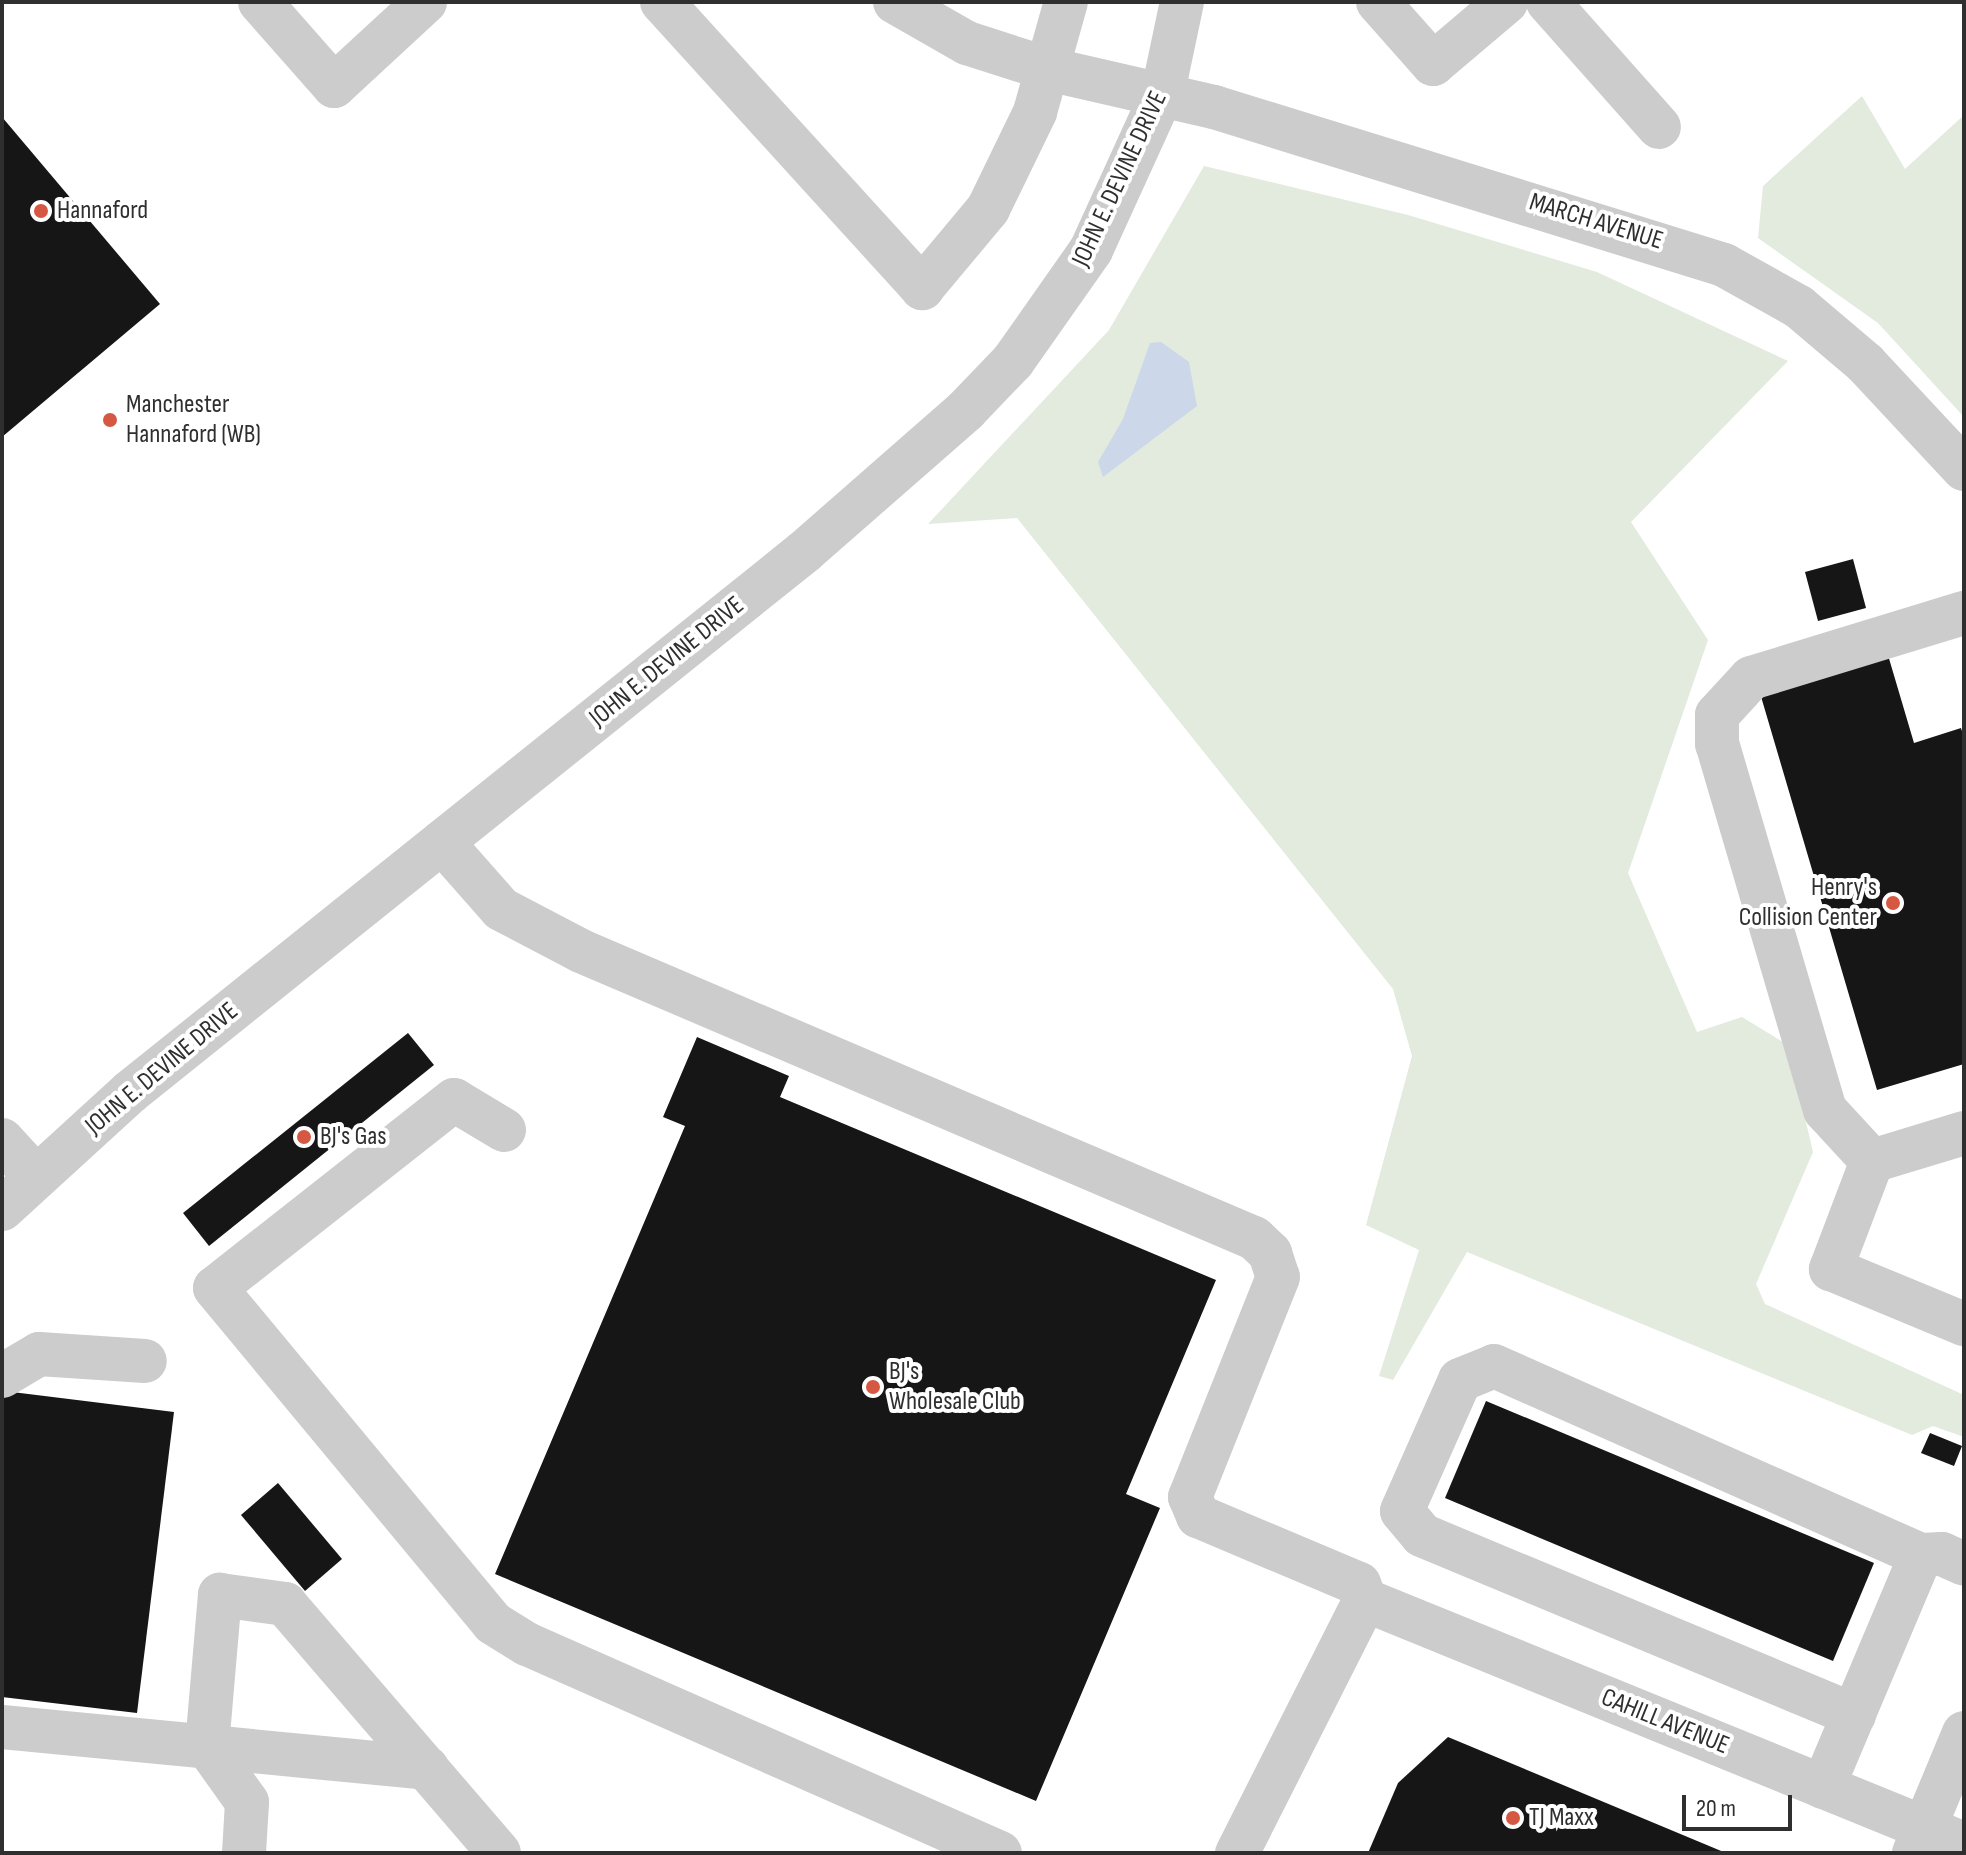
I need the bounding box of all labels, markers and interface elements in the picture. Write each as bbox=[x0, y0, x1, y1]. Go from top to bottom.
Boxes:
street label: JOHN E. DEVINE DRIVE bbox=[1066, 87, 1174, 271]
street label: MARCH AVENUE bbox=[1525, 187, 1667, 257]
place label: Hannaford bbox=[57, 195, 148, 227]
marker: Hannaford bbox=[32, 202, 50, 220]
place label: Manchester Hannaford (WB) bbox=[126, 389, 261, 450]
marker: Manchester Hannaford (WB) bbox=[101, 411, 119, 429]
street label: JOHN E. DEVINE DRIVE bbox=[584, 590, 750, 734]
place label: Henry's Collision Center bbox=[1739, 872, 1877, 934]
marker: Henry's Collision Center bbox=[1884, 894, 1902, 912]
street label: JOHN E. DEVINE DRIVE bbox=[79, 996, 245, 1142]
place label: BJ's Gas bbox=[320, 1121, 387, 1153]
marker: BJ's Gas bbox=[295, 1128, 313, 1146]
place label: BJ's Wholesale Club bbox=[889, 1356, 1021, 1418]
marker: BJ's Wholesale Club bbox=[864, 1378, 882, 1396]
street label: CAHILL AVENUE bbox=[1596, 1682, 1734, 1762]
scale bar bbox=[1686, 1779, 1796, 1829]
text: 20 m bbox=[1696, 1794, 1736, 1823]
place label: TJ Maxx bbox=[1529, 1802, 1594, 1834]
marker: TJ Maxx bbox=[1504, 1809, 1522, 1827]

